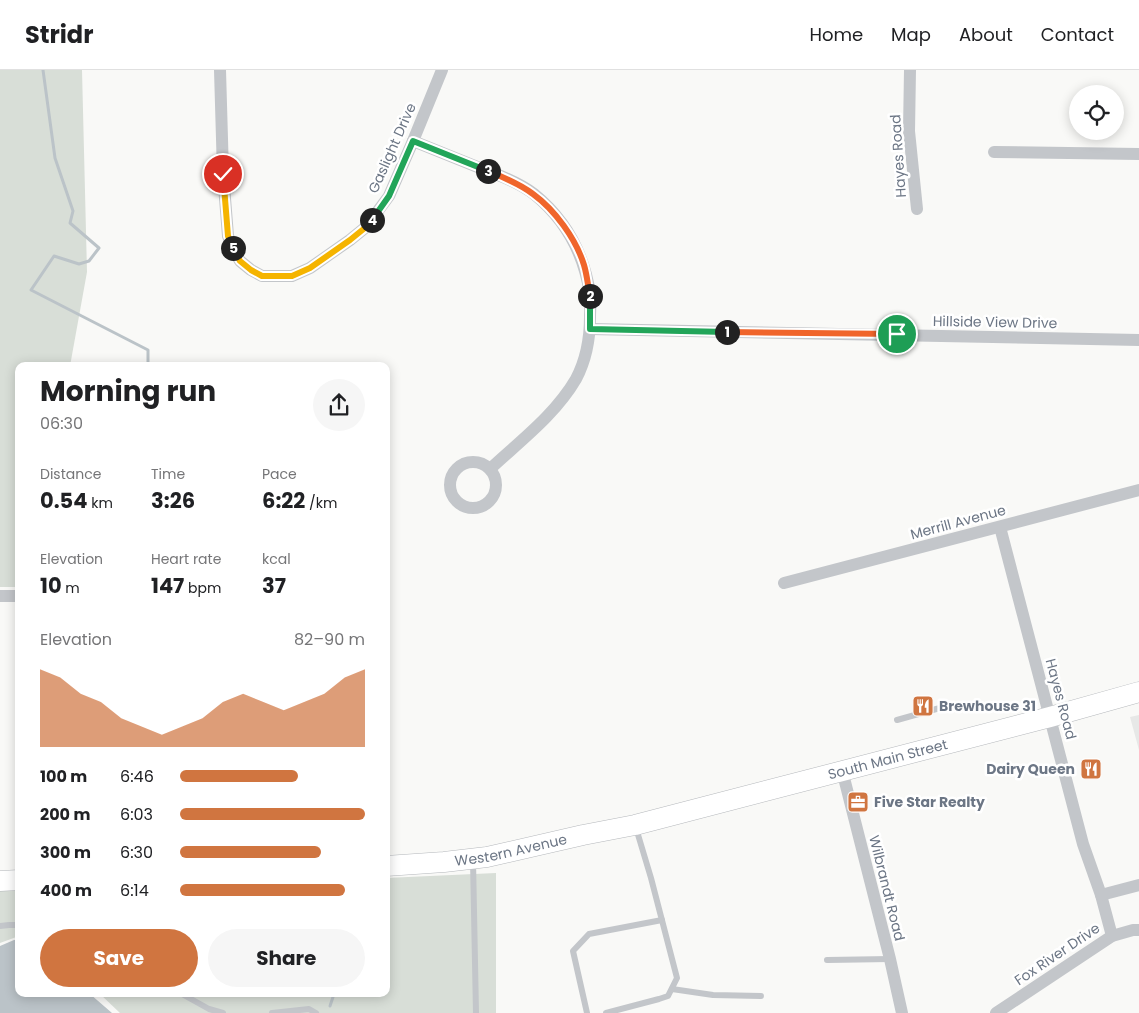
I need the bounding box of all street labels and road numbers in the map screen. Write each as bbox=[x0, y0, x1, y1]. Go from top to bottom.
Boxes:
street label: Gaslight Drive bbox=[363, 99, 421, 196]
street label: Hayes Road bbox=[885, 114, 911, 198]
street label: Hillside View Drive bbox=[933, 311, 1058, 333]
street label: Merrill Avenue bbox=[908, 500, 1008, 544]
street label: Hayes Road bbox=[1041, 656, 1081, 742]
street label: South Main Street bbox=[826, 734, 950, 784]
street label: Western Avenue bbox=[454, 829, 569, 871]
street label: Wilbrandt Road bbox=[864, 833, 910, 943]
street label: Fox River Drive bbox=[1010, 918, 1104, 990]

